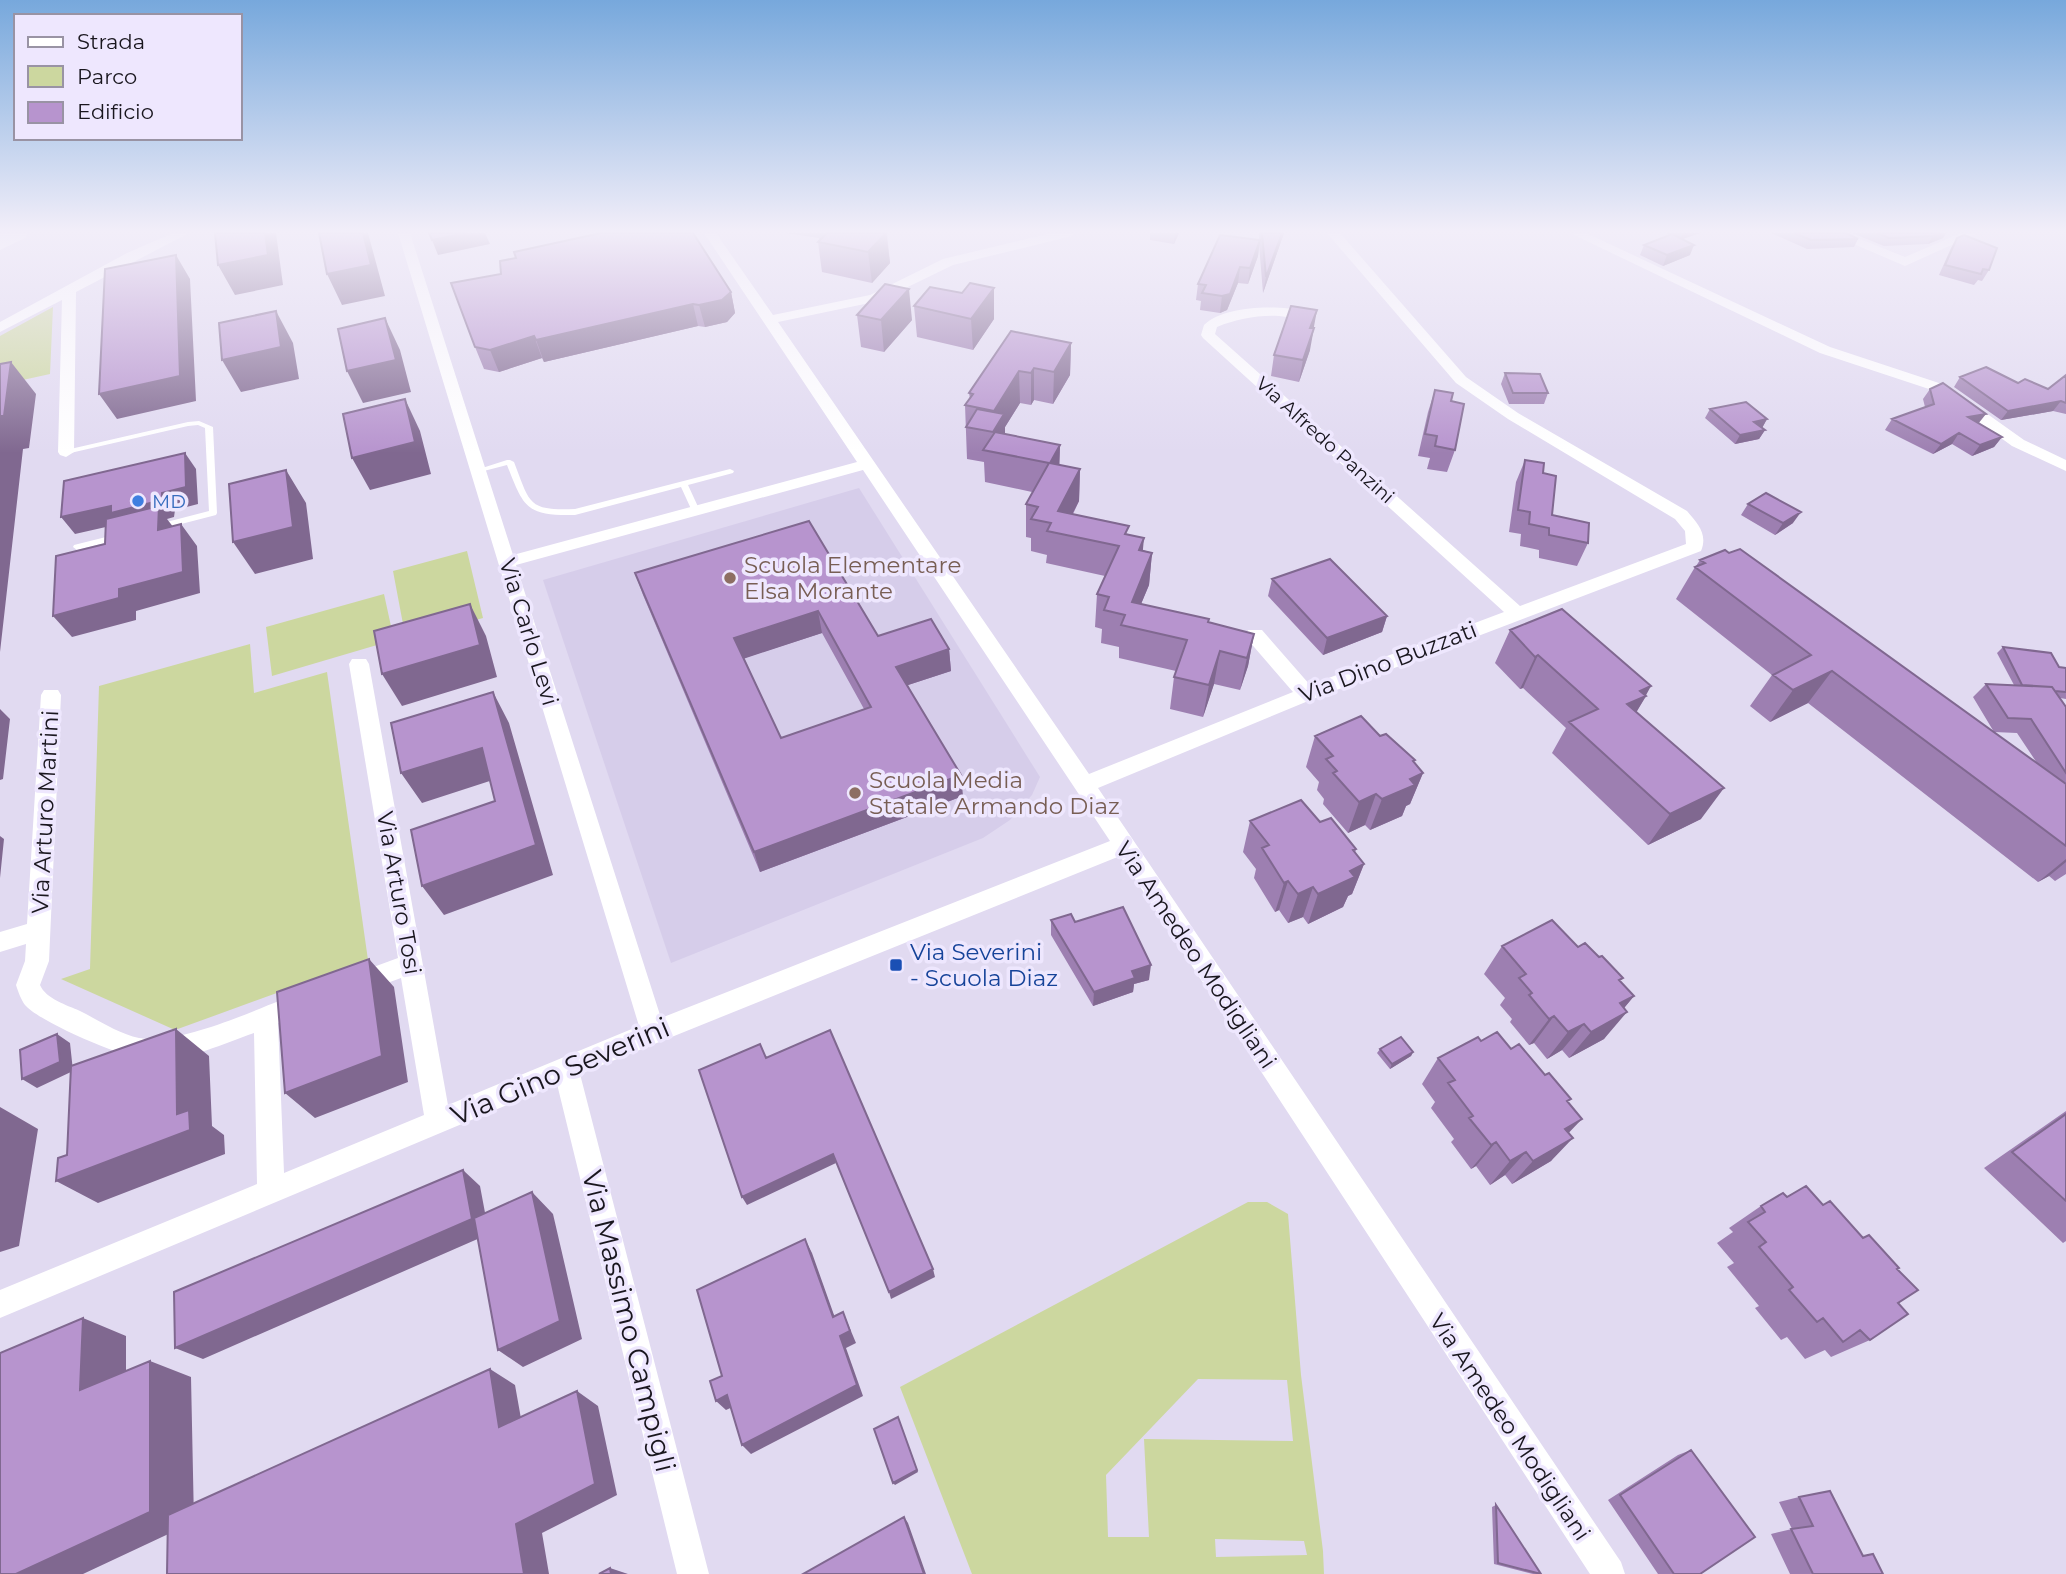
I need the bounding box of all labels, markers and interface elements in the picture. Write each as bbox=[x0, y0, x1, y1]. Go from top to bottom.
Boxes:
legend bbox=[14, 14, 242, 140]
text: Strada bbox=[77, 29, 145, 54]
text: Parco bbox=[77, 64, 137, 89]
text: Edificio bbox=[77, 99, 154, 124]
street label: Via Alfredo Panzini bbox=[1251, 372, 1399, 508]
place label: MD bbox=[152, 490, 186, 513]
marker: MD bbox=[130, 493, 146, 509]
place label: Scuola Elementare Elsa Morante bbox=[744, 551, 961, 605]
street label: Via Carlo Levi bbox=[493, 555, 565, 709]
marker: Scuola Elementare Elsa Morante bbox=[722, 570, 738, 586]
street label: Via Dino Buzzati bbox=[1295, 615, 1481, 709]
street label: Via Arturo Martini bbox=[26, 709, 64, 915]
place label: Scuola Media Statale Armando Diaz bbox=[869, 766, 1120, 820]
marker: Scuola Media Statale Armando Diaz bbox=[847, 785, 863, 801]
street label: Via Arturo Tosi bbox=[371, 809, 427, 977]
street label: Via Amedeo Modigliani bbox=[1110, 836, 1282, 1074]
place label: Via Severini - Scuola Diaz bbox=[910, 938, 1058, 992]
marker: Via Severini - Scuola Diaz bbox=[888, 957, 904, 973]
street label: Via Gino Severini bbox=[446, 1010, 674, 1132]
street label: Via Massimo Campigli bbox=[575, 1167, 683, 1475]
street label: Via Amedeo Modigliani bbox=[1424, 1308, 1596, 1546]

